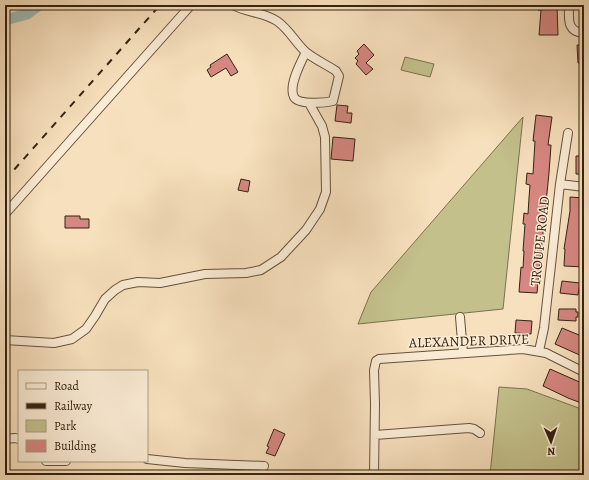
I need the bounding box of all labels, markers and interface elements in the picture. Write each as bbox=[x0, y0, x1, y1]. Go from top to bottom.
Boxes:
street label: TROUPE ROAD bbox=[526, 195, 554, 287]
street label: ALEXANDER DRIVE bbox=[408, 329, 529, 353]
legend bbox=[18, 370, 148, 462]
text: Road bbox=[54, 378, 80, 394]
text: Railway bbox=[54, 398, 93, 414]
text: Park bbox=[54, 418, 77, 434]
north arrow bbox=[531, 422, 571, 462]
text: Building bbox=[54, 438, 96, 454]
text: N bbox=[547, 444, 556, 459]

